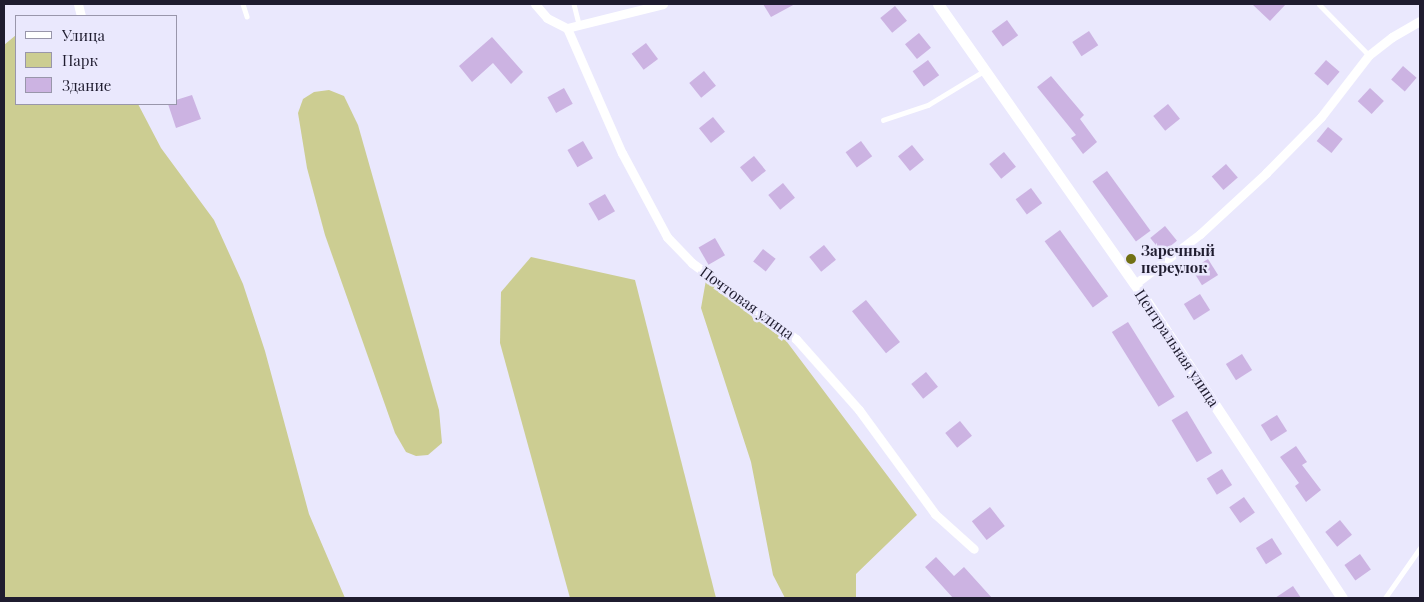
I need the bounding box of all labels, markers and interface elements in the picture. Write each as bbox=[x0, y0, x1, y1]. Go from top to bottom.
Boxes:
legend bbox=[15, 15, 178, 105]
text: Улица bbox=[62, 25, 105, 45]
text: Парк bbox=[62, 50, 98, 70]
text: Здание bbox=[62, 75, 111, 95]
place label: Заречный переулок bbox=[1141, 241, 1215, 276]
marker: Заречный переулок bbox=[1125, 253, 1137, 265]
street label: Почтовая улица bbox=[697, 263, 797, 343]
street label: Центральная улица bbox=[1131, 286, 1223, 410]

